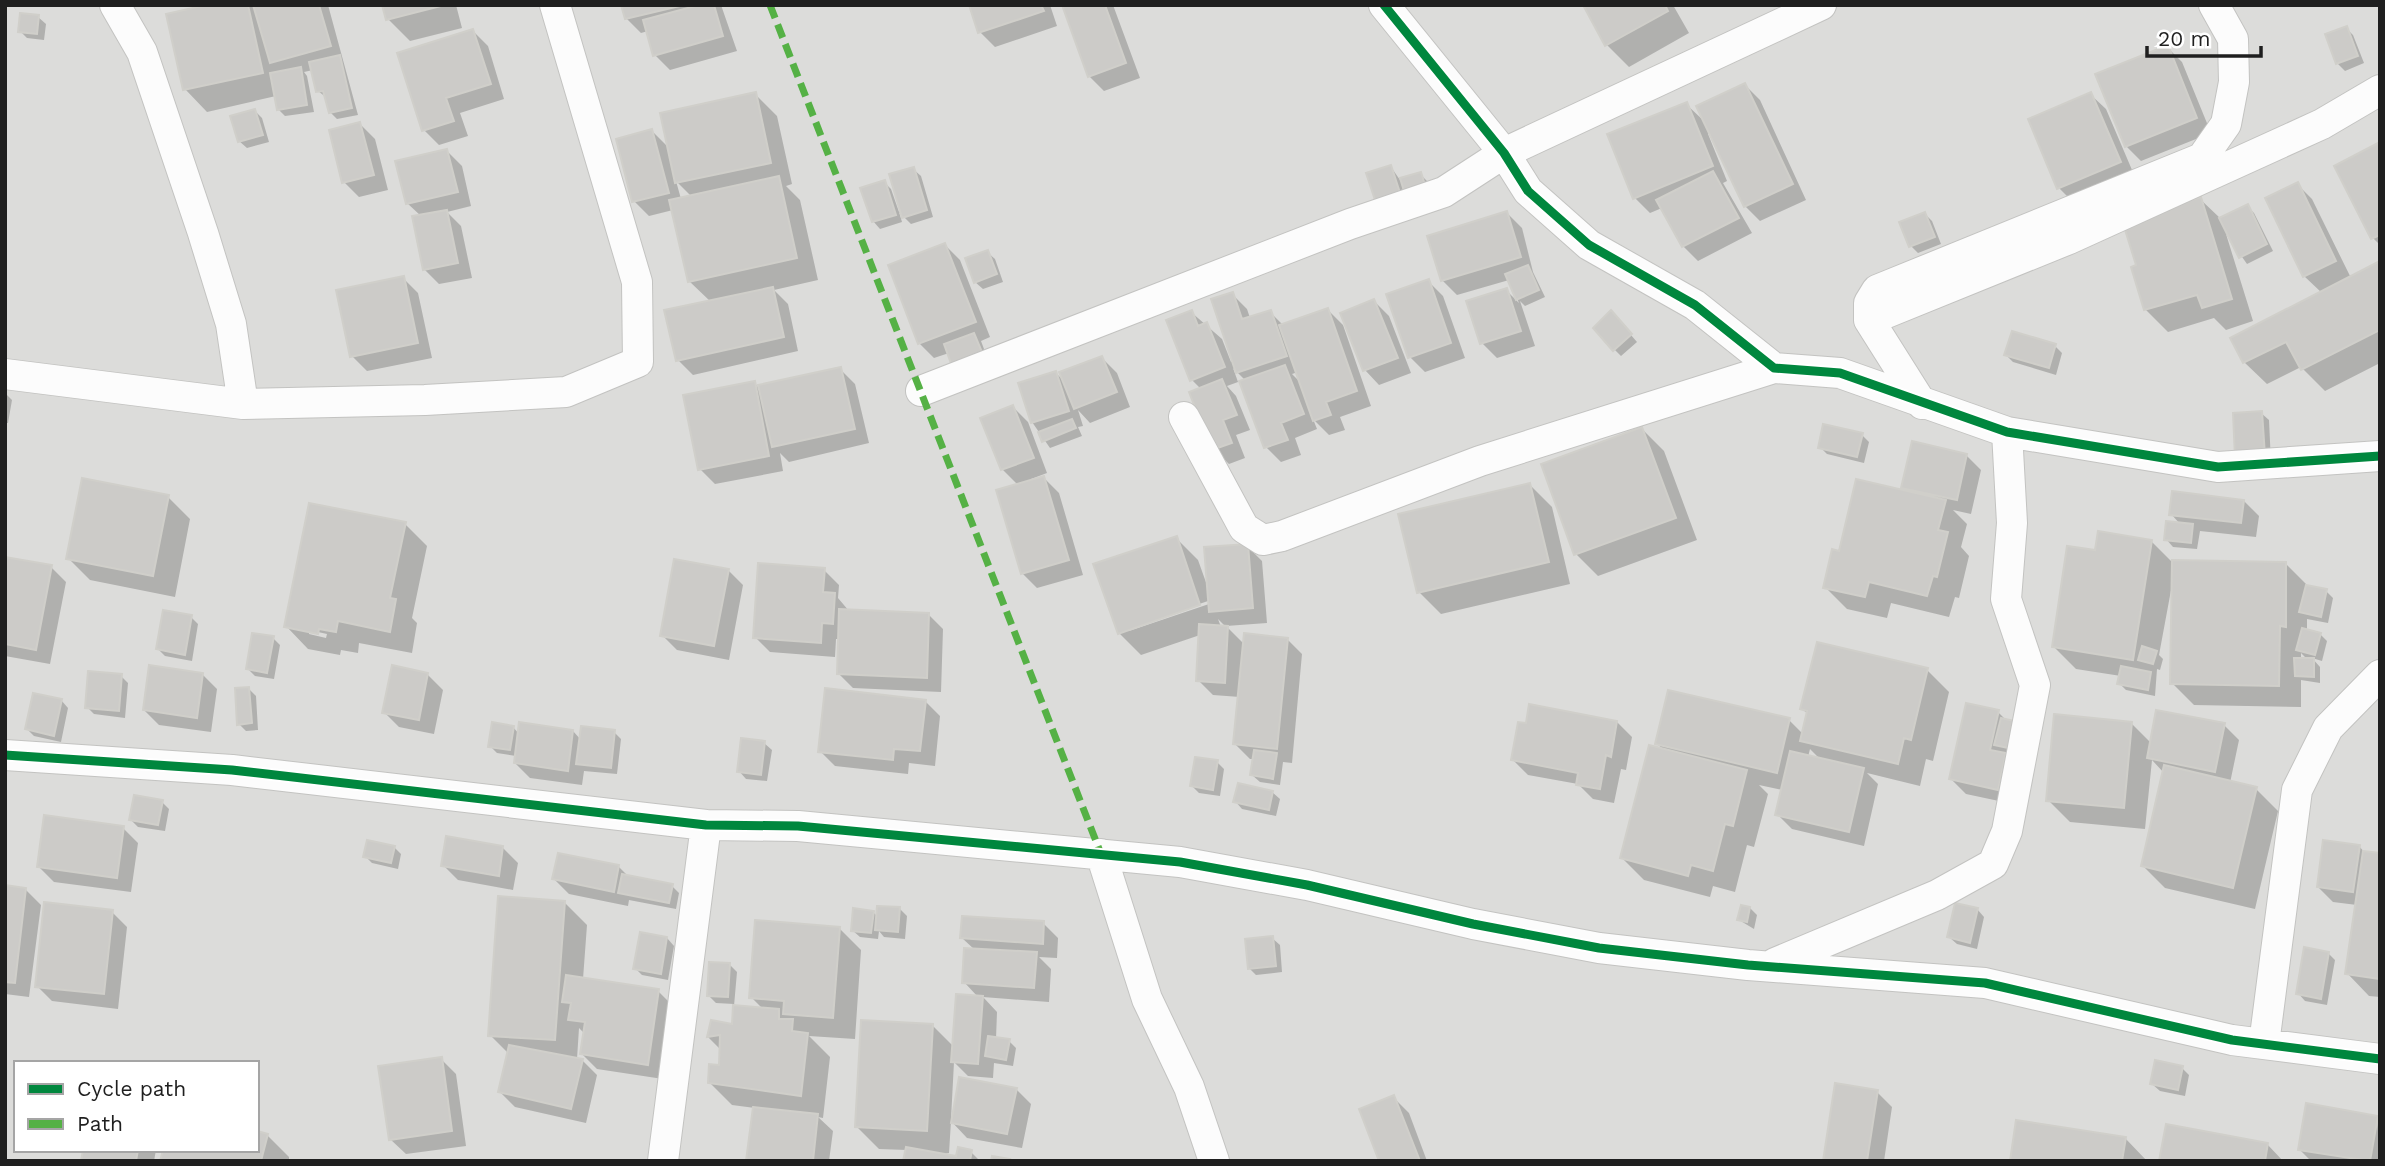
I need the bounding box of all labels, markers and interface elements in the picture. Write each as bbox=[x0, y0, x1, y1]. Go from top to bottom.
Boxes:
scale bar bbox=[2147, 14, 2261, 58]
text: 20 m bbox=[2158, 26, 2210, 51]
legend bbox=[14, 1061, 259, 1152]
text: Cycle path bbox=[77, 1076, 186, 1101]
text: Path bbox=[77, 1111, 123, 1136]

